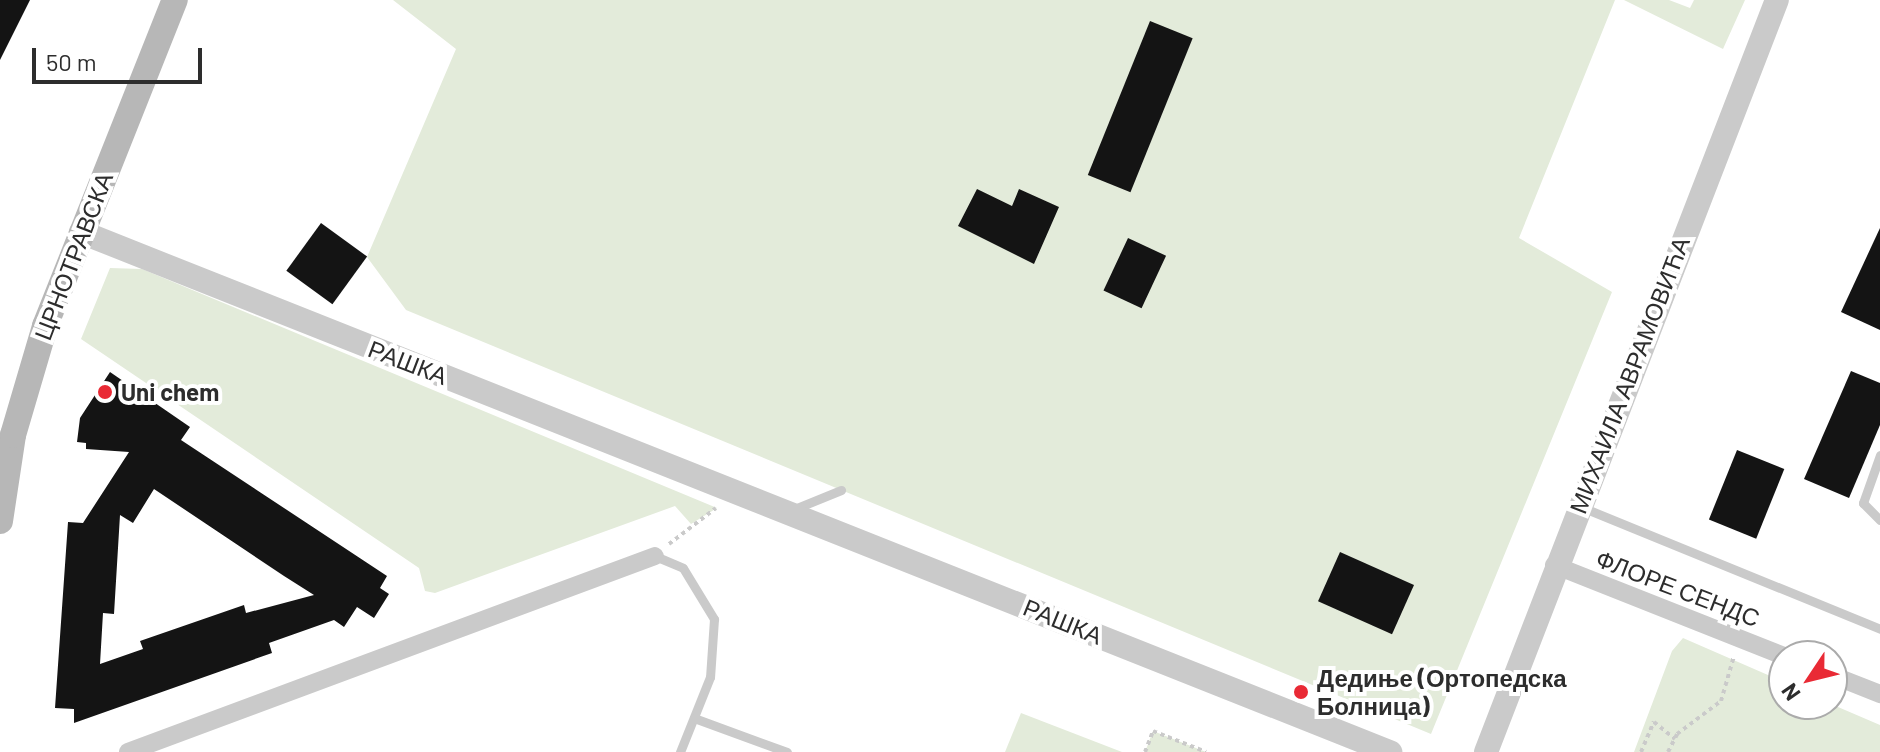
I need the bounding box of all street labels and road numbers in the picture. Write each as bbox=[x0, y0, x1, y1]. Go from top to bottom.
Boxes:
street label: ЦРНОТРАВСКА bbox=[28, 168, 118, 344]
street label: МИХАИЛА АВРАМОВИЋА bbox=[1563, 233, 1695, 517]
street label: РАШКА bbox=[364, 334, 452, 390]
street label: ФЛОРЕ СЕНДС bbox=[1592, 544, 1764, 632]
street label: РАШКА bbox=[1019, 592, 1107, 650]

